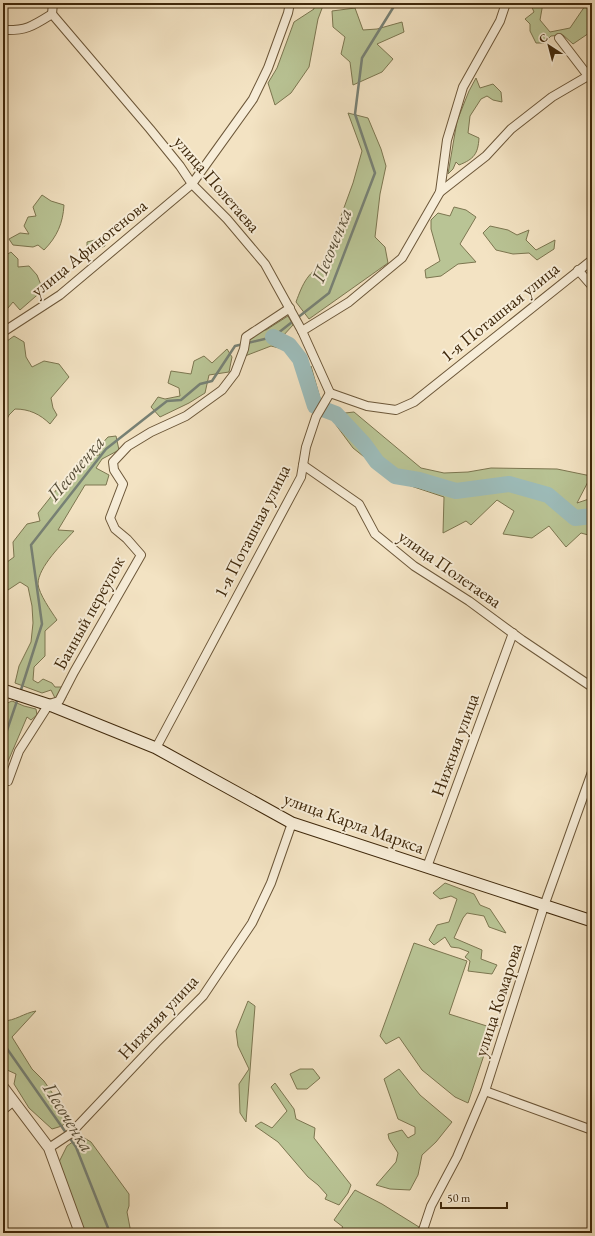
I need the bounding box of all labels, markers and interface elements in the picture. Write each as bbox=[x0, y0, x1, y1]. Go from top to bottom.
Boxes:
north arrow bbox=[529, 26, 569, 66]
text: С bbox=[536, 30, 551, 46]
street label: улица Полетаева bbox=[169, 130, 266, 238]
street label: улица Афиногенова bbox=[26, 193, 152, 302]
water label: Песоченка bbox=[305, 204, 358, 287]
street label: 1-я Поташная улица bbox=[436, 256, 564, 367]
water label: Песоченка bbox=[40, 430, 110, 507]
street label: 1-я Поташная улица bbox=[208, 460, 295, 601]
street label: улица Полетаева bbox=[394, 524, 507, 613]
street label: Банный переулок bbox=[48, 551, 130, 674]
street label: Нижняя улица bbox=[425, 689, 484, 799]
street label: улица Карла Маркса bbox=[281, 786, 428, 859]
street label: улица Комарова bbox=[468, 940, 527, 1059]
street label: Нижняя улица bbox=[112, 969, 203, 1064]
water label: Песоченка bbox=[37, 1077, 100, 1157]
scale bar bbox=[441, 1184, 507, 1210]
text: 50 m bbox=[447, 1190, 471, 1206]

